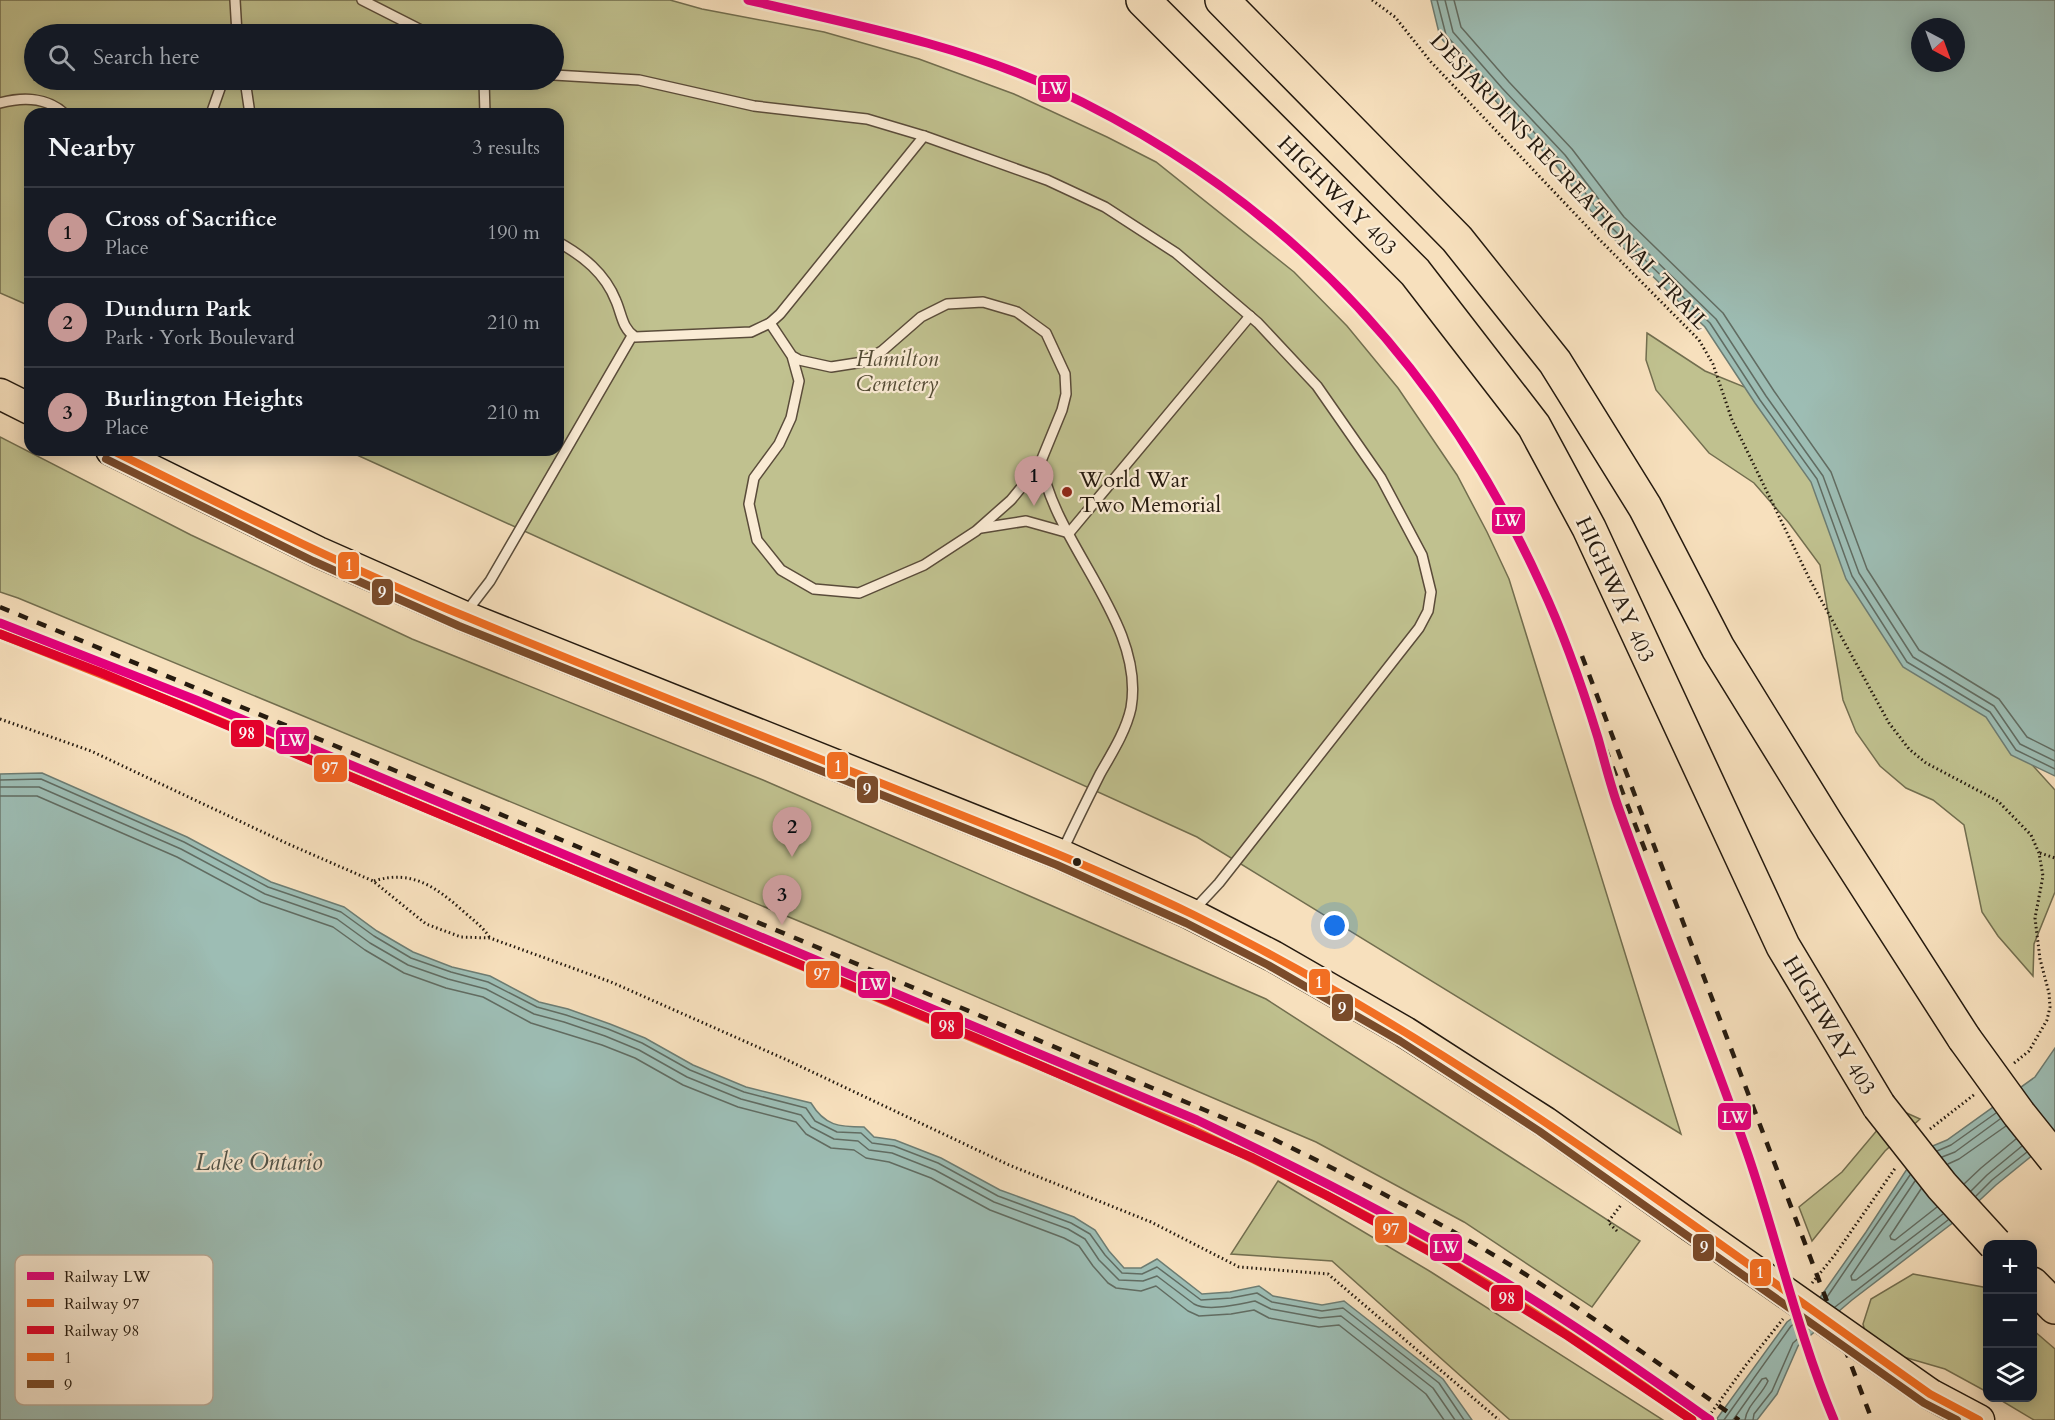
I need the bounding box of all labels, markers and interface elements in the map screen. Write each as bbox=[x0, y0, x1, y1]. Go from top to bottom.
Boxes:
north arrow bbox=[1911, 18, 1965, 72]
search box bbox=[24, 24, 564, 90]
street label: DESJARDINS RECREATIONAL TRAIL bbox=[1423, 27, 1716, 337]
icon: search bbox=[45, 41, 78, 74]
text: Search here bbox=[93, 42, 200, 72]
line badge: LW bbox=[1037, 74, 1071, 103]
text: LW bbox=[1041, 78, 1068, 100]
street label: HIGHWAY 403 bbox=[1271, 129, 1404, 262]
text: Nearby bbox=[48, 130, 136, 165]
text: 3 results bbox=[472, 134, 540, 161]
text: Cross of Sacrifice bbox=[105, 204, 277, 234]
text: 1 bbox=[62, 219, 73, 246]
text: 190 m bbox=[487, 219, 540, 246]
text: Place bbox=[105, 234, 149, 261]
text: Dundurn Park bbox=[105, 294, 252, 324]
text: 2 bbox=[62, 309, 73, 336]
text: 210 m bbox=[487, 309, 540, 336]
text: Park · York Boulevard bbox=[105, 324, 295, 351]
park label: Hamilton Cemetery bbox=[856, 344, 939, 399]
text: Burlington Heights bbox=[105, 384, 303, 414]
text: 3 bbox=[62, 399, 73, 426]
text: 210 m bbox=[487, 399, 540, 426]
text: Place bbox=[105, 414, 149, 441]
pin: 1 bbox=[1014, 456, 1054, 506]
place label: World War Two Memorial bbox=[1078, 465, 1222, 520]
marker: World War Two Memorial bbox=[1060, 485, 1074, 499]
line badge: LW bbox=[1491, 506, 1526, 535]
text: LW bbox=[1495, 510, 1522, 532]
street label: HIGHWAY 403 bbox=[1568, 512, 1662, 667]
line badge: 1 bbox=[337, 551, 360, 580]
text: 1 bbox=[345, 555, 353, 577]
line badge: 9 bbox=[371, 578, 394, 606]
text: 9 bbox=[378, 582, 386, 604]
line badge: 98 bbox=[230, 719, 265, 748]
text: 98 bbox=[239, 723, 255, 745]
line badge: LW bbox=[275, 726, 310, 755]
text: LW bbox=[280, 730, 307, 752]
line badge: 1 bbox=[826, 751, 849, 780]
line badge: 97 bbox=[313, 754, 348, 783]
text: 1 bbox=[834, 756, 842, 778]
text: 97 bbox=[322, 758, 338, 780]
line badge: 9 bbox=[856, 775, 879, 804]
text: 9 bbox=[863, 779, 871, 801]
pin: 2 bbox=[772, 808, 812, 857]
unlabelled marker bbox=[1071, 856, 1083, 868]
pin: 3 bbox=[762, 876, 802, 925]
your location bbox=[1320, 911, 1349, 940]
street label: HIGHWAY 403 bbox=[1776, 950, 1883, 1101]
line badge: 97 bbox=[805, 960, 840, 989]
text: 97 bbox=[814, 964, 830, 986]
line badge: 1 bbox=[1308, 968, 1331, 996]
line badge: LW bbox=[857, 970, 891, 999]
text: 1 bbox=[1315, 972, 1323, 994]
text: LW bbox=[861, 974, 888, 996]
line badge: 9 bbox=[1331, 993, 1354, 1022]
text: 9 bbox=[1338, 998, 1346, 1020]
line badge: 98 bbox=[930, 1011, 964, 1040]
text: 98 bbox=[939, 1016, 955, 1038]
line badge: LW bbox=[1717, 1102, 1752, 1131]
text: LW bbox=[1722, 1107, 1749, 1129]
water label: Lake Ontario bbox=[195, 1146, 323, 1179]
line badge: 97 bbox=[1374, 1215, 1408, 1244]
text: 97 bbox=[1383, 1219, 1399, 1241]
line badge: LW bbox=[1429, 1233, 1463, 1262]
line badge: 9 bbox=[1692, 1233, 1715, 1262]
text: LW bbox=[1433, 1237, 1460, 1259]
text: 9 bbox=[1700, 1237, 1708, 1259]
map controls bbox=[1983, 1240, 2037, 1402]
button: + bbox=[1983, 1240, 2037, 1294]
legend bbox=[15, 1255, 213, 1405]
line badge: 1 bbox=[1749, 1258, 1772, 1287]
text: 1 bbox=[1756, 1262, 1764, 1284]
text: Railway LW bbox=[64, 1266, 151, 1288]
line badge: 98 bbox=[1490, 1284, 1524, 1312]
text: 98 bbox=[1499, 1288, 1515, 1310]
text: Railway 97 bbox=[64, 1293, 139, 1315]
button: − bbox=[1983, 1294, 2037, 1348]
text: Railway 98 bbox=[64, 1320, 139, 1342]
text: 1 bbox=[64, 1347, 72, 1369]
button: layers bbox=[1983, 1348, 2037, 1402]
text: 9 bbox=[64, 1374, 72, 1396]

